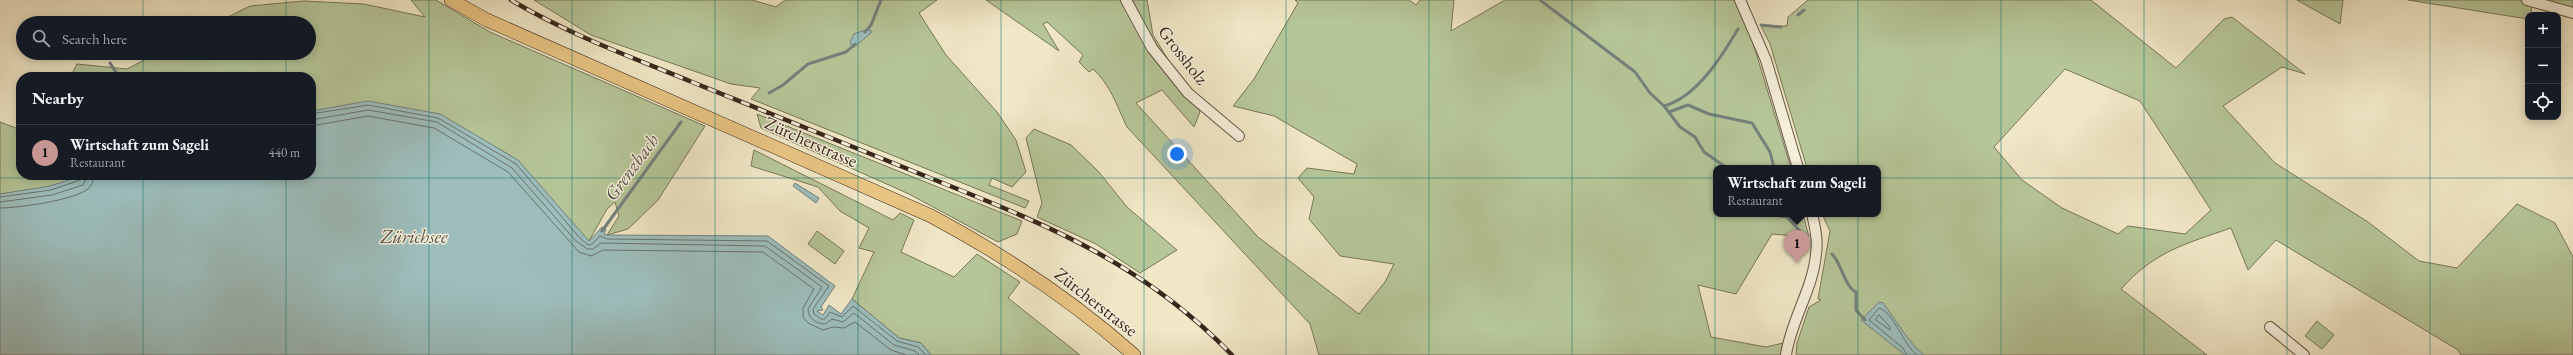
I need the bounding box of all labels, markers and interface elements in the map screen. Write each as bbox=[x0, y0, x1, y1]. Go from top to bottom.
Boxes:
map controls bbox=[2525, 12, 2561, 120]
button: + bbox=[2525, 12, 2561, 48]
search box bbox=[16, 16, 316, 60]
street label: Grossholz bbox=[1153, 21, 1214, 89]
icon: search bbox=[30, 27, 52, 49]
text: Search here bbox=[62, 29, 127, 48]
button: − bbox=[2525, 48, 2561, 84]
button: locate bbox=[2525, 84, 2561, 120]
text: Nearby bbox=[32, 87, 84, 109]
street label: Zürcherstrasse bbox=[761, 111, 861, 172]
water label: Grenzbach bbox=[599, 129, 664, 206]
text: Wirtschaft zum Sageli bbox=[70, 135, 209, 154]
text: 1 bbox=[42, 144, 48, 161]
text: 440 m bbox=[269, 144, 300, 161]
your location bbox=[1167, 144, 1187, 164]
text: Restaurant bbox=[70, 154, 125, 171]
popup bbox=[1713, 165, 1881, 217]
text: Wirtschaft zum Sageli bbox=[1728, 173, 1866, 192]
text: Restaurant bbox=[1728, 192, 1783, 209]
water label: Zürichsee bbox=[380, 224, 448, 249]
pin: 1 bbox=[1784, 230, 1810, 263]
street label: Zürcherstrasse bbox=[1050, 262, 1143, 341]

